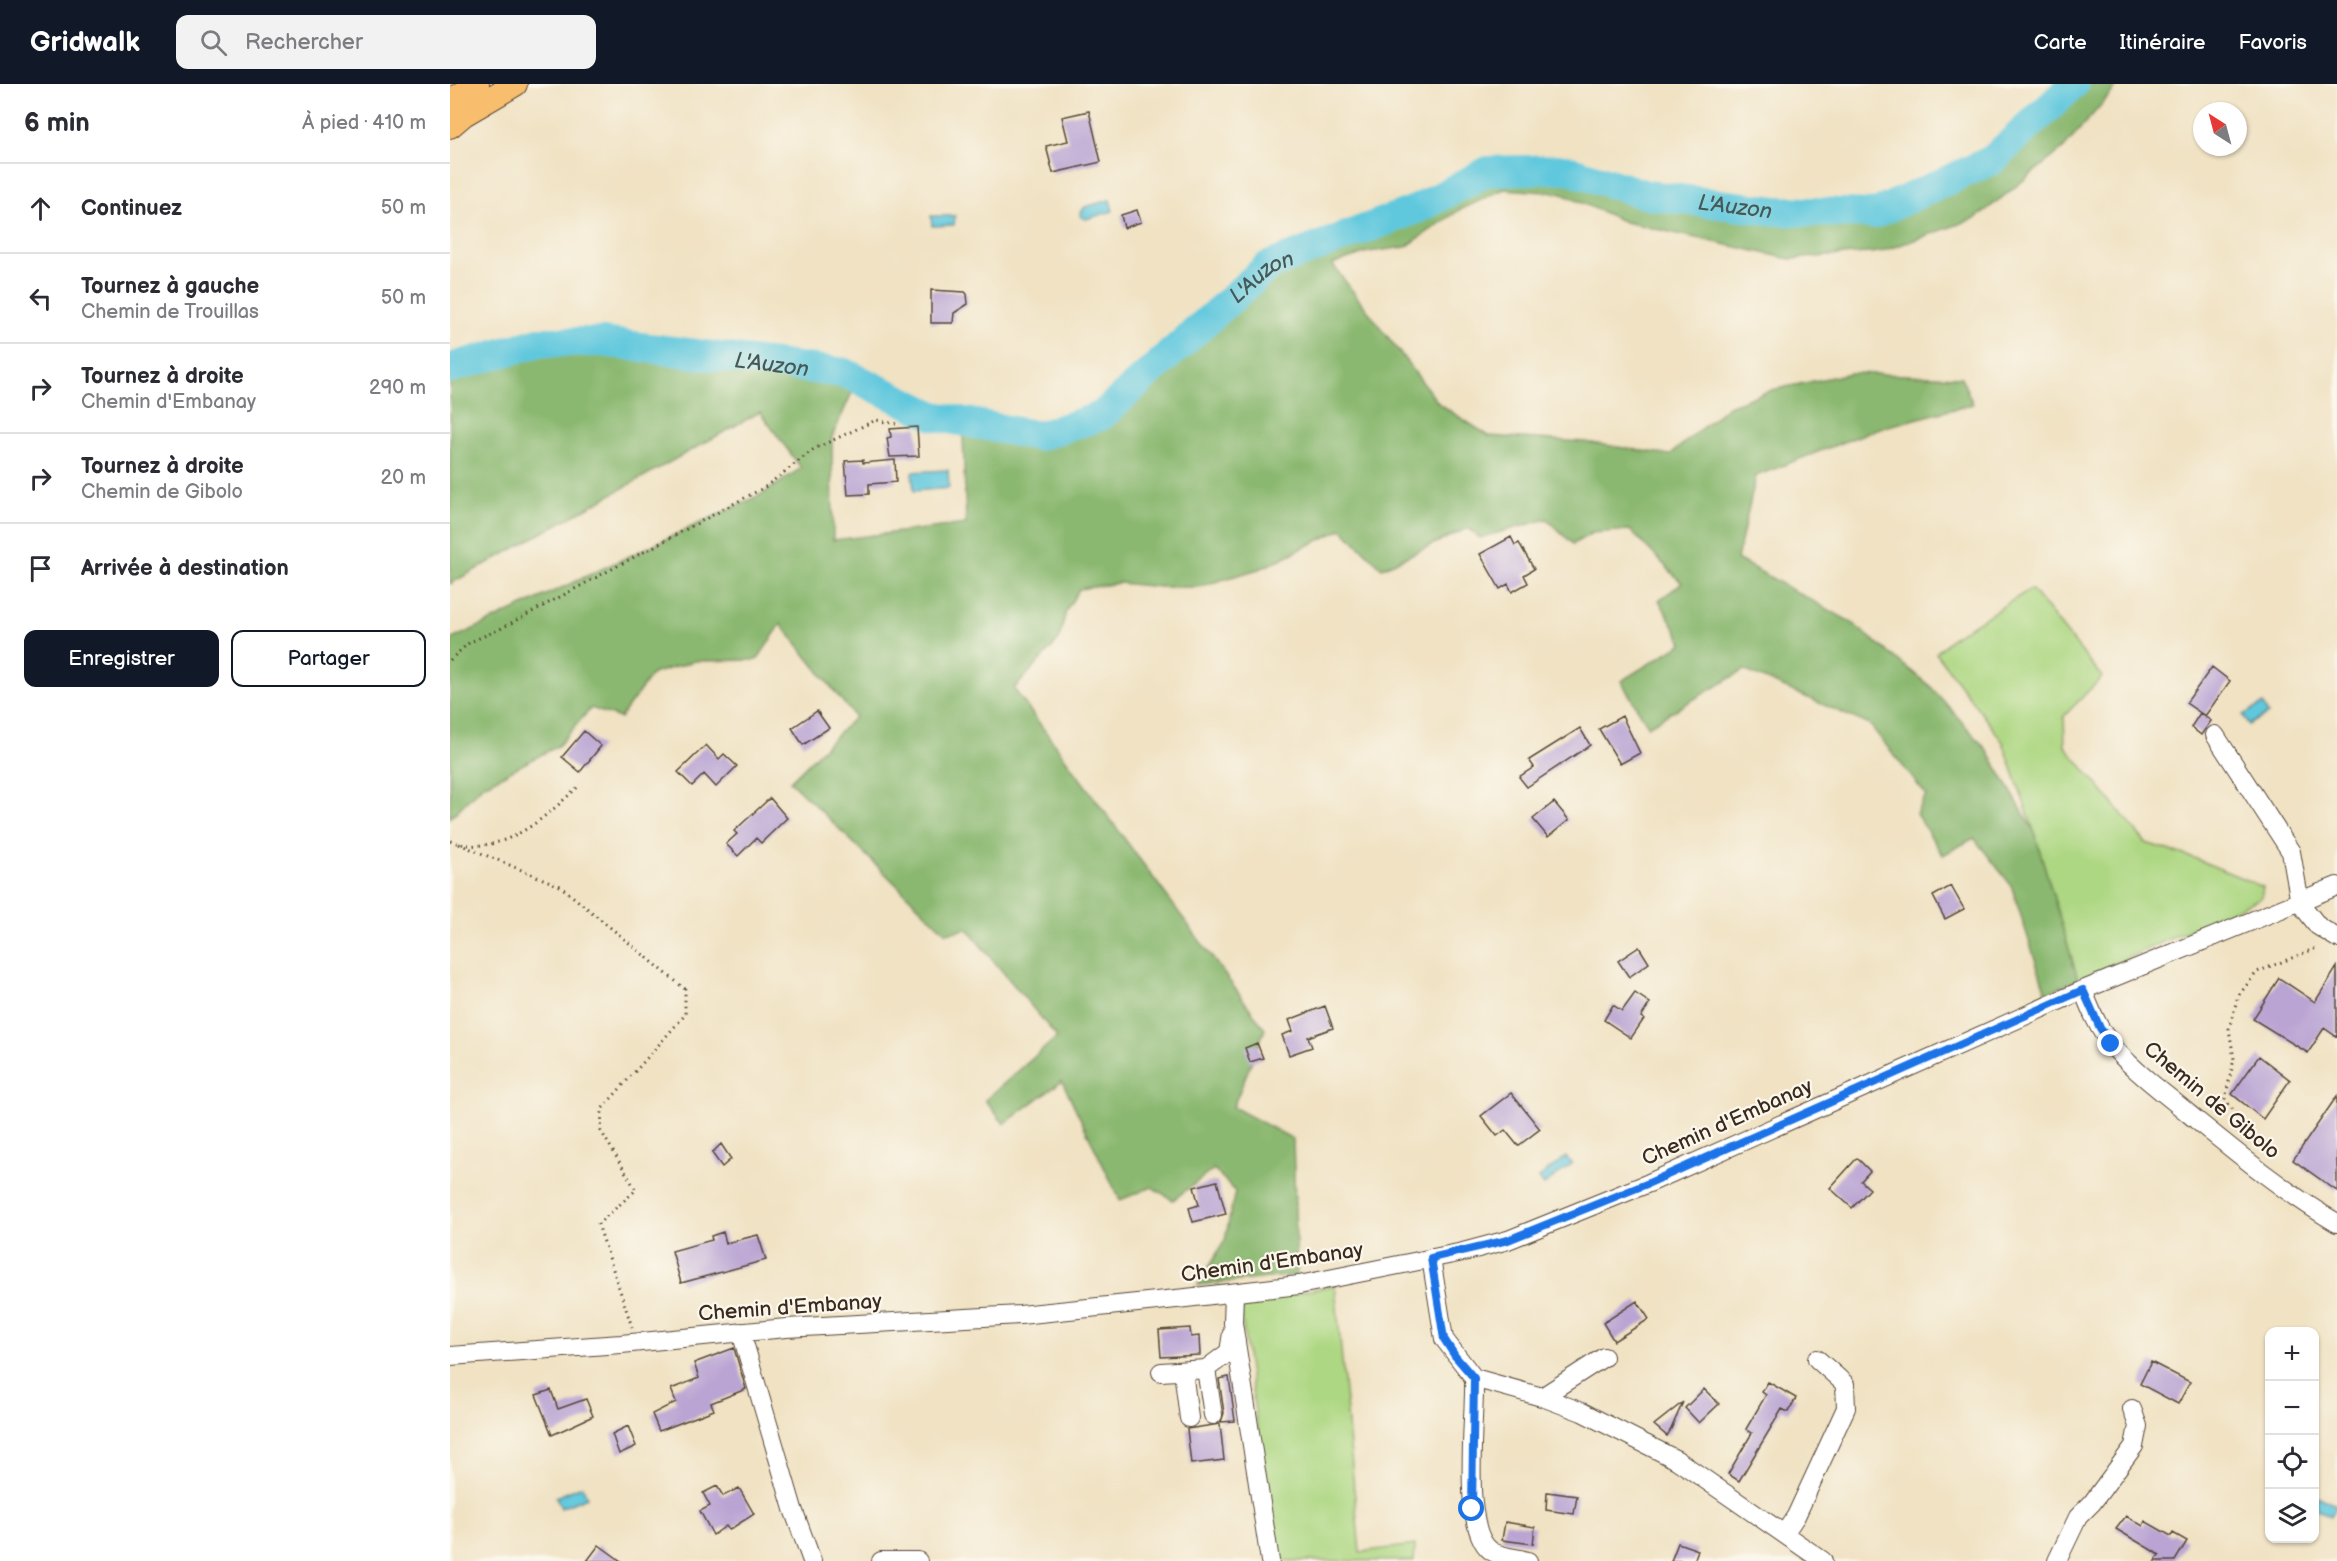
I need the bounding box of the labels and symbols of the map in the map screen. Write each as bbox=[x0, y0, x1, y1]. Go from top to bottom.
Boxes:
north arrow bbox=[2193, 102, 2247, 156]
water label: L'Auzon bbox=[1696, 189, 1774, 225]
water label: L'Auzon bbox=[1224, 245, 1298, 309]
water label: L'Auzon bbox=[733, 347, 810, 383]
route end bbox=[2097, 1030, 2123, 1056]
street label: Chemin de Gibolo bbox=[2139, 1036, 2285, 1165]
street label: Chemin d'Embanay bbox=[1638, 1073, 1817, 1171]
street label: Chemin d'Embanay bbox=[1179, 1237, 1365, 1288]
street label: Chemin d'Embanay bbox=[697, 1289, 883, 1326]
route start bbox=[1458, 1495, 1484, 1521]

